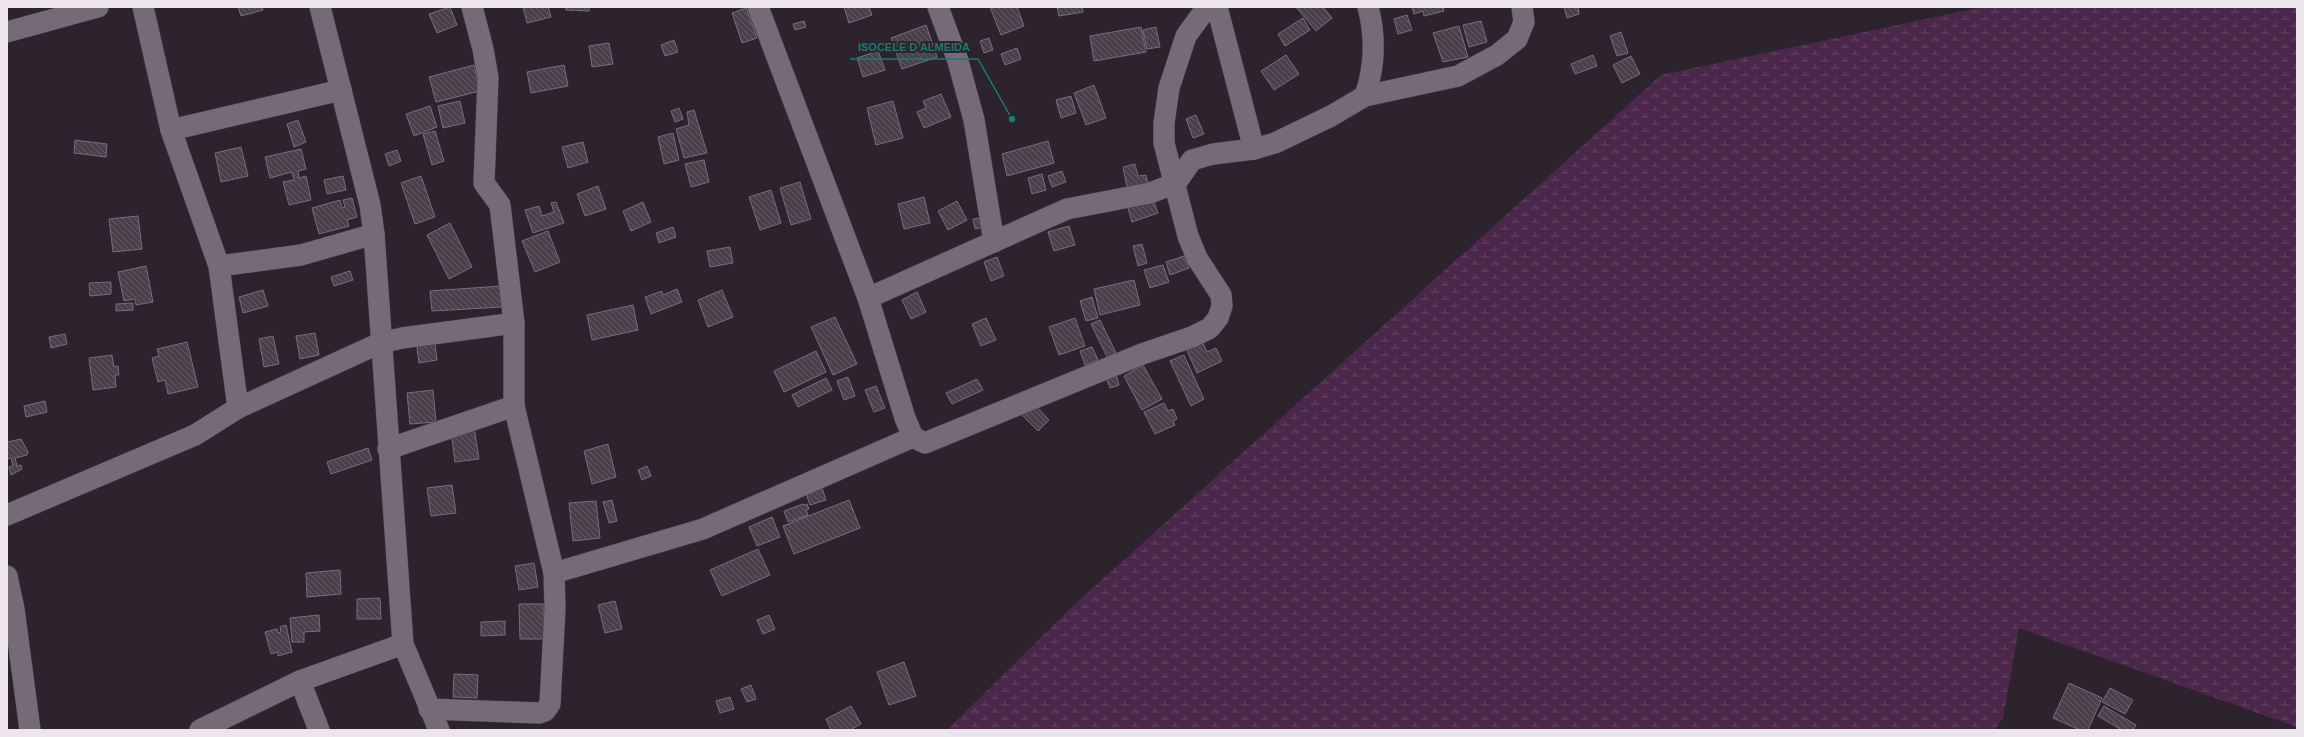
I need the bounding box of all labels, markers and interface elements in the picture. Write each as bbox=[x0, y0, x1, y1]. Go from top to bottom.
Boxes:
callout: ISOCELE D ALMEIDA bbox=[850, 36, 978, 59]
text: ISOCELE D ALMEIDA bbox=[858, 41, 970, 53]

